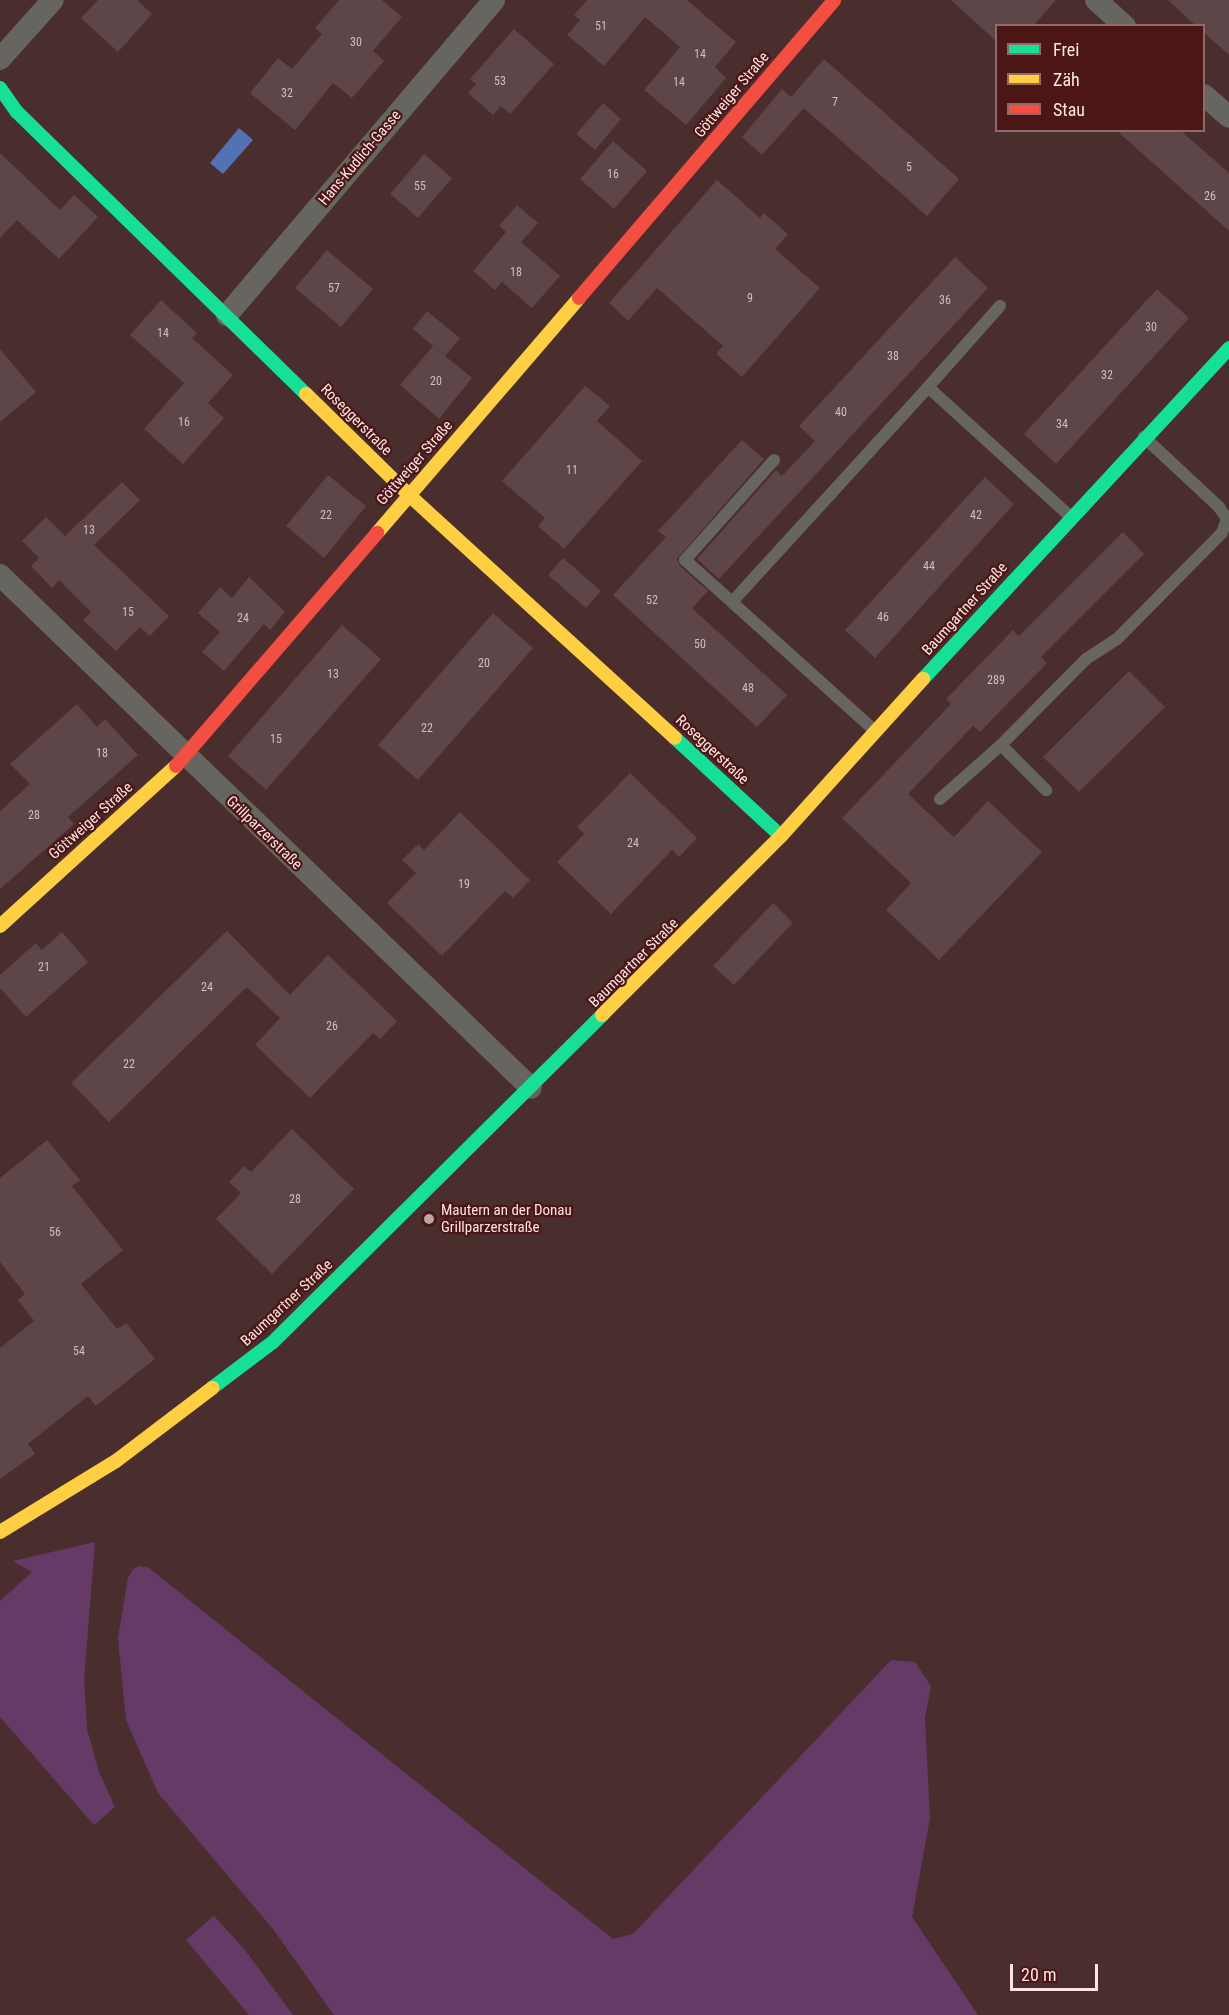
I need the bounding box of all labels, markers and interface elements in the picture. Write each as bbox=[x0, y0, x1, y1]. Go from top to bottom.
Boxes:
house number: 51 bbox=[595, 20, 607, 34]
legend bbox=[995, 24, 1205, 132]
house number: 30 bbox=[350, 36, 362, 50]
text: Frei bbox=[1053, 39, 1079, 60]
street label: Göttweiger Straße bbox=[691, 48, 773, 142]
house number: 14 bbox=[694, 48, 706, 62]
text: Zäh bbox=[1053, 69, 1080, 90]
house number: 53 bbox=[494, 75, 506, 89]
house number: 14 bbox=[673, 76, 685, 90]
house number: 32 bbox=[281, 87, 293, 101]
house number: 7 bbox=[832, 96, 838, 110]
text: Stau bbox=[1053, 99, 1085, 120]
street label: Hans-Kudlich-Gasse bbox=[315, 107, 405, 209]
house number: 5 bbox=[906, 161, 912, 175]
house number: 16 bbox=[607, 168, 619, 182]
house number: 55 bbox=[414, 180, 426, 194]
house number: 26 bbox=[1204, 190, 1216, 204]
house number: 18 bbox=[510, 266, 522, 280]
house number: 57 bbox=[328, 282, 340, 296]
house number: 9 bbox=[747, 292, 753, 306]
house number: 36 bbox=[939, 294, 951, 308]
house number: 30 bbox=[1145, 321, 1157, 335]
house number: 14 bbox=[157, 327, 169, 341]
house number: 38 bbox=[887, 350, 899, 364]
house number: 32 bbox=[1101, 369, 1113, 383]
house number: 20 bbox=[430, 375, 442, 389]
street label: Roseggerstraße bbox=[317, 381, 395, 459]
house number: 40 bbox=[835, 406, 847, 420]
house number: 16 bbox=[178, 416, 190, 430]
street label: Göttweiger Straße bbox=[373, 417, 457, 509]
house number: 34 bbox=[1056, 418, 1068, 432]
house number: 11 bbox=[566, 464, 578, 478]
house number: 22 bbox=[320, 509, 332, 523]
house number: 42 bbox=[970, 509, 982, 523]
house number: 13 bbox=[83, 524, 95, 538]
street label: Baumgartner Straße bbox=[919, 559, 1011, 659]
house number: 44 bbox=[923, 560, 935, 574]
house number: 52 bbox=[646, 594, 658, 608]
house number: 15 bbox=[122, 606, 134, 620]
house number: 46 bbox=[877, 611, 889, 625]
house number: 24 bbox=[237, 612, 249, 626]
house number: 50 bbox=[694, 638, 706, 652]
house number: 20 bbox=[478, 657, 490, 671]
house number: 13 bbox=[327, 668, 339, 682]
house number: 289 bbox=[987, 674, 1005, 688]
house number: 48 bbox=[742, 682, 754, 696]
street label: Roseggerstraße bbox=[672, 712, 752, 788]
house number: 22 bbox=[421, 722, 433, 736]
house number: 15 bbox=[270, 733, 282, 747]
house number: 18 bbox=[96, 747, 108, 761]
street label: Göttweiger Straße bbox=[45, 779, 137, 863]
street label: Grillparzerstraße bbox=[222, 792, 306, 874]
house number: 28 bbox=[28, 809, 40, 823]
house number: 24 bbox=[627, 837, 639, 851]
house number: 19 bbox=[458, 878, 470, 892]
street label: Baumgartner Straße bbox=[586, 915, 682, 1011]
house number: 21 bbox=[38, 961, 50, 975]
house number: 24 bbox=[201, 981, 213, 995]
house number: 26 bbox=[326, 1020, 338, 1034]
house number: 22 bbox=[123, 1058, 135, 1072]
house number: 28 bbox=[289, 1193, 301, 1207]
place label: Mautern an der Donau Grillparzerstraße bbox=[441, 1201, 572, 1236]
marker: Mautern an der Donau Grillparzerstraße bbox=[422, 1212, 436, 1226]
house number: 56 bbox=[49, 1226, 61, 1240]
street label: Baumgartner Straße bbox=[237, 1256, 337, 1350]
house number: 54 bbox=[73, 1345, 85, 1359]
scale bar bbox=[1013, 1952, 1102, 1990]
text: 20 m bbox=[1021, 1964, 1056, 1985]

